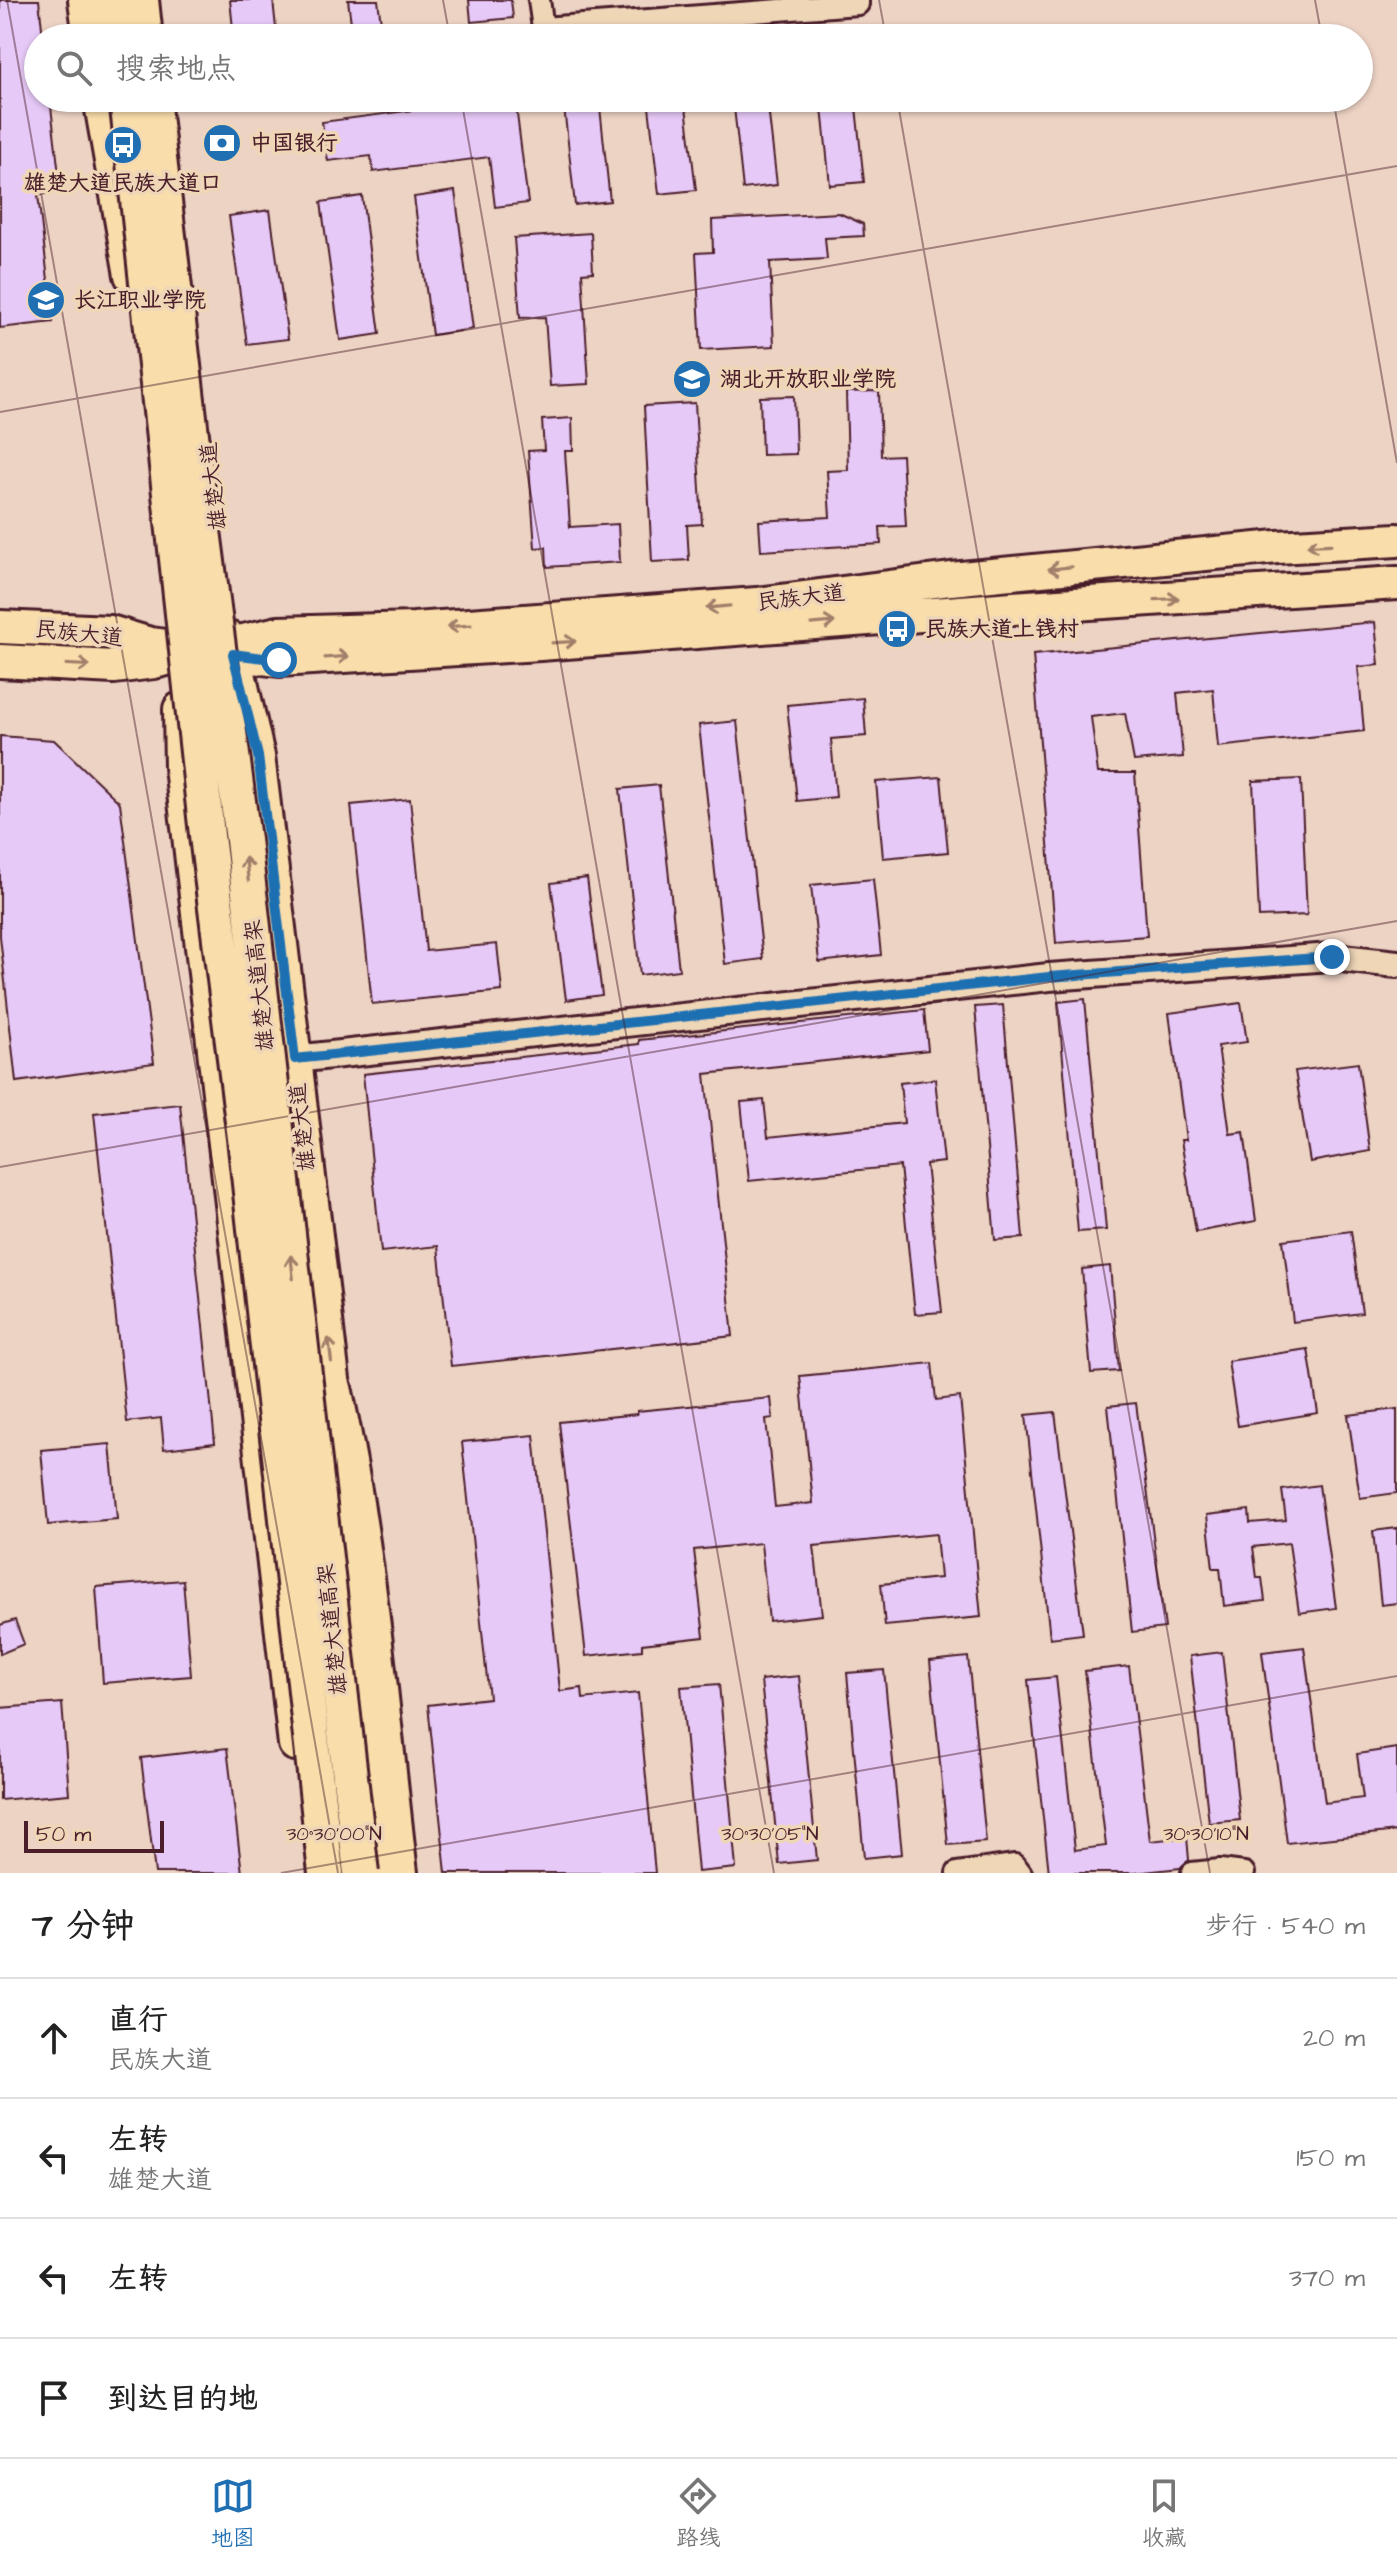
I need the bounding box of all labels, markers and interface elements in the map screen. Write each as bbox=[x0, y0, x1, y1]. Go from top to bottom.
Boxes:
search box bbox=[24, 24, 1373, 112]
icon: search bbox=[52, 46, 96, 90]
text: 搜索地点 bbox=[116, 48, 236, 90]
bank icon: 中国银行 bbox=[201, 122, 243, 164]
bus stop icon: 雄楚大道民族大道口 bbox=[102, 124, 144, 166]
place label: 中国银行 bbox=[250, 128, 338, 159]
place label: 雄楚大道民族大道口 bbox=[24, 168, 222, 199]
school or university icon: 长江职业学院 bbox=[25, 279, 67, 321]
place label: 长江职业学院 bbox=[74, 285, 206, 316]
school or university icon: 湖北开放职业学院 bbox=[671, 358, 713, 400]
place label: 湖北开放职业学院 bbox=[720, 364, 896, 395]
street label: 雄楚大道 bbox=[193, 440, 235, 532]
one-way arrow bbox=[1306, 537, 1333, 552]
one-way arrow bbox=[1047, 561, 1074, 576]
street label: 民族大道 bbox=[755, 577, 847, 619]
one-way arrow bbox=[1153, 592, 1180, 607]
one-way arrow bbox=[706, 600, 732, 615]
bus stop icon: 民族大道上钱村 bbox=[876, 608, 918, 650]
street label: 民族大道 bbox=[34, 614, 124, 654]
place label: 民族大道上钱村 bbox=[925, 614, 1079, 645]
one-way arrow bbox=[810, 615, 836, 630]
one-way arrow bbox=[446, 619, 473, 634]
one-way arrow bbox=[550, 635, 577, 650]
route start bbox=[261, 642, 297, 678]
one-way arrow bbox=[323, 649, 350, 664]
one-way arrow bbox=[64, 658, 91, 673]
one-way arrow bbox=[239, 857, 254, 883]
street label: 雄楚大道高架 bbox=[238, 918, 282, 1052]
route end bbox=[1314, 939, 1350, 975]
street label: 雄楚大道 bbox=[282, 1081, 324, 1173]
one-way arrow bbox=[284, 1255, 299, 1280]
one-way arrow bbox=[322, 1338, 337, 1363]
street label: 雄楚大道高架 bbox=[311, 1562, 355, 1696]
scale bar bbox=[24, 1817, 164, 1853]
text: 50 m bbox=[36, 1819, 91, 1850]
text: 30°30'00"N bbox=[286, 1820, 382, 1848]
text: 30°30'05"N bbox=[721, 1820, 819, 1848]
text: 30°30'10"N bbox=[1163, 1820, 1249, 1848]
text: 7 分钟 bbox=[32, 1902, 135, 1950]
text: 步行 · 540 m bbox=[1205, 1908, 1365, 1944]
text: 直行 bbox=[108, 1999, 168, 2041]
icon: ahead bbox=[32, 2016, 76, 2060]
text: 20 m bbox=[1303, 2020, 1365, 2056]
text: 民族大道 bbox=[108, 2042, 212, 2078]
text: 左转 bbox=[108, 2119, 168, 2161]
icon: left bbox=[32, 2136, 76, 2180]
text: 150 m bbox=[1296, 2140, 1365, 2176]
text: 雄楚大道 bbox=[108, 2162, 212, 2198]
icon: left bbox=[32, 2256, 76, 2300]
text: 左转 bbox=[108, 2258, 168, 2300]
text: 370 m bbox=[1289, 2260, 1365, 2296]
icon: arrive bbox=[32, 2376, 76, 2420]
text: 到达目的地 bbox=[108, 2378, 258, 2420]
tab: 地图 bbox=[211, 2474, 255, 2554]
tab: 路线 bbox=[676, 2474, 720, 2554]
tab: 收藏 bbox=[1142, 2474, 1186, 2554]

